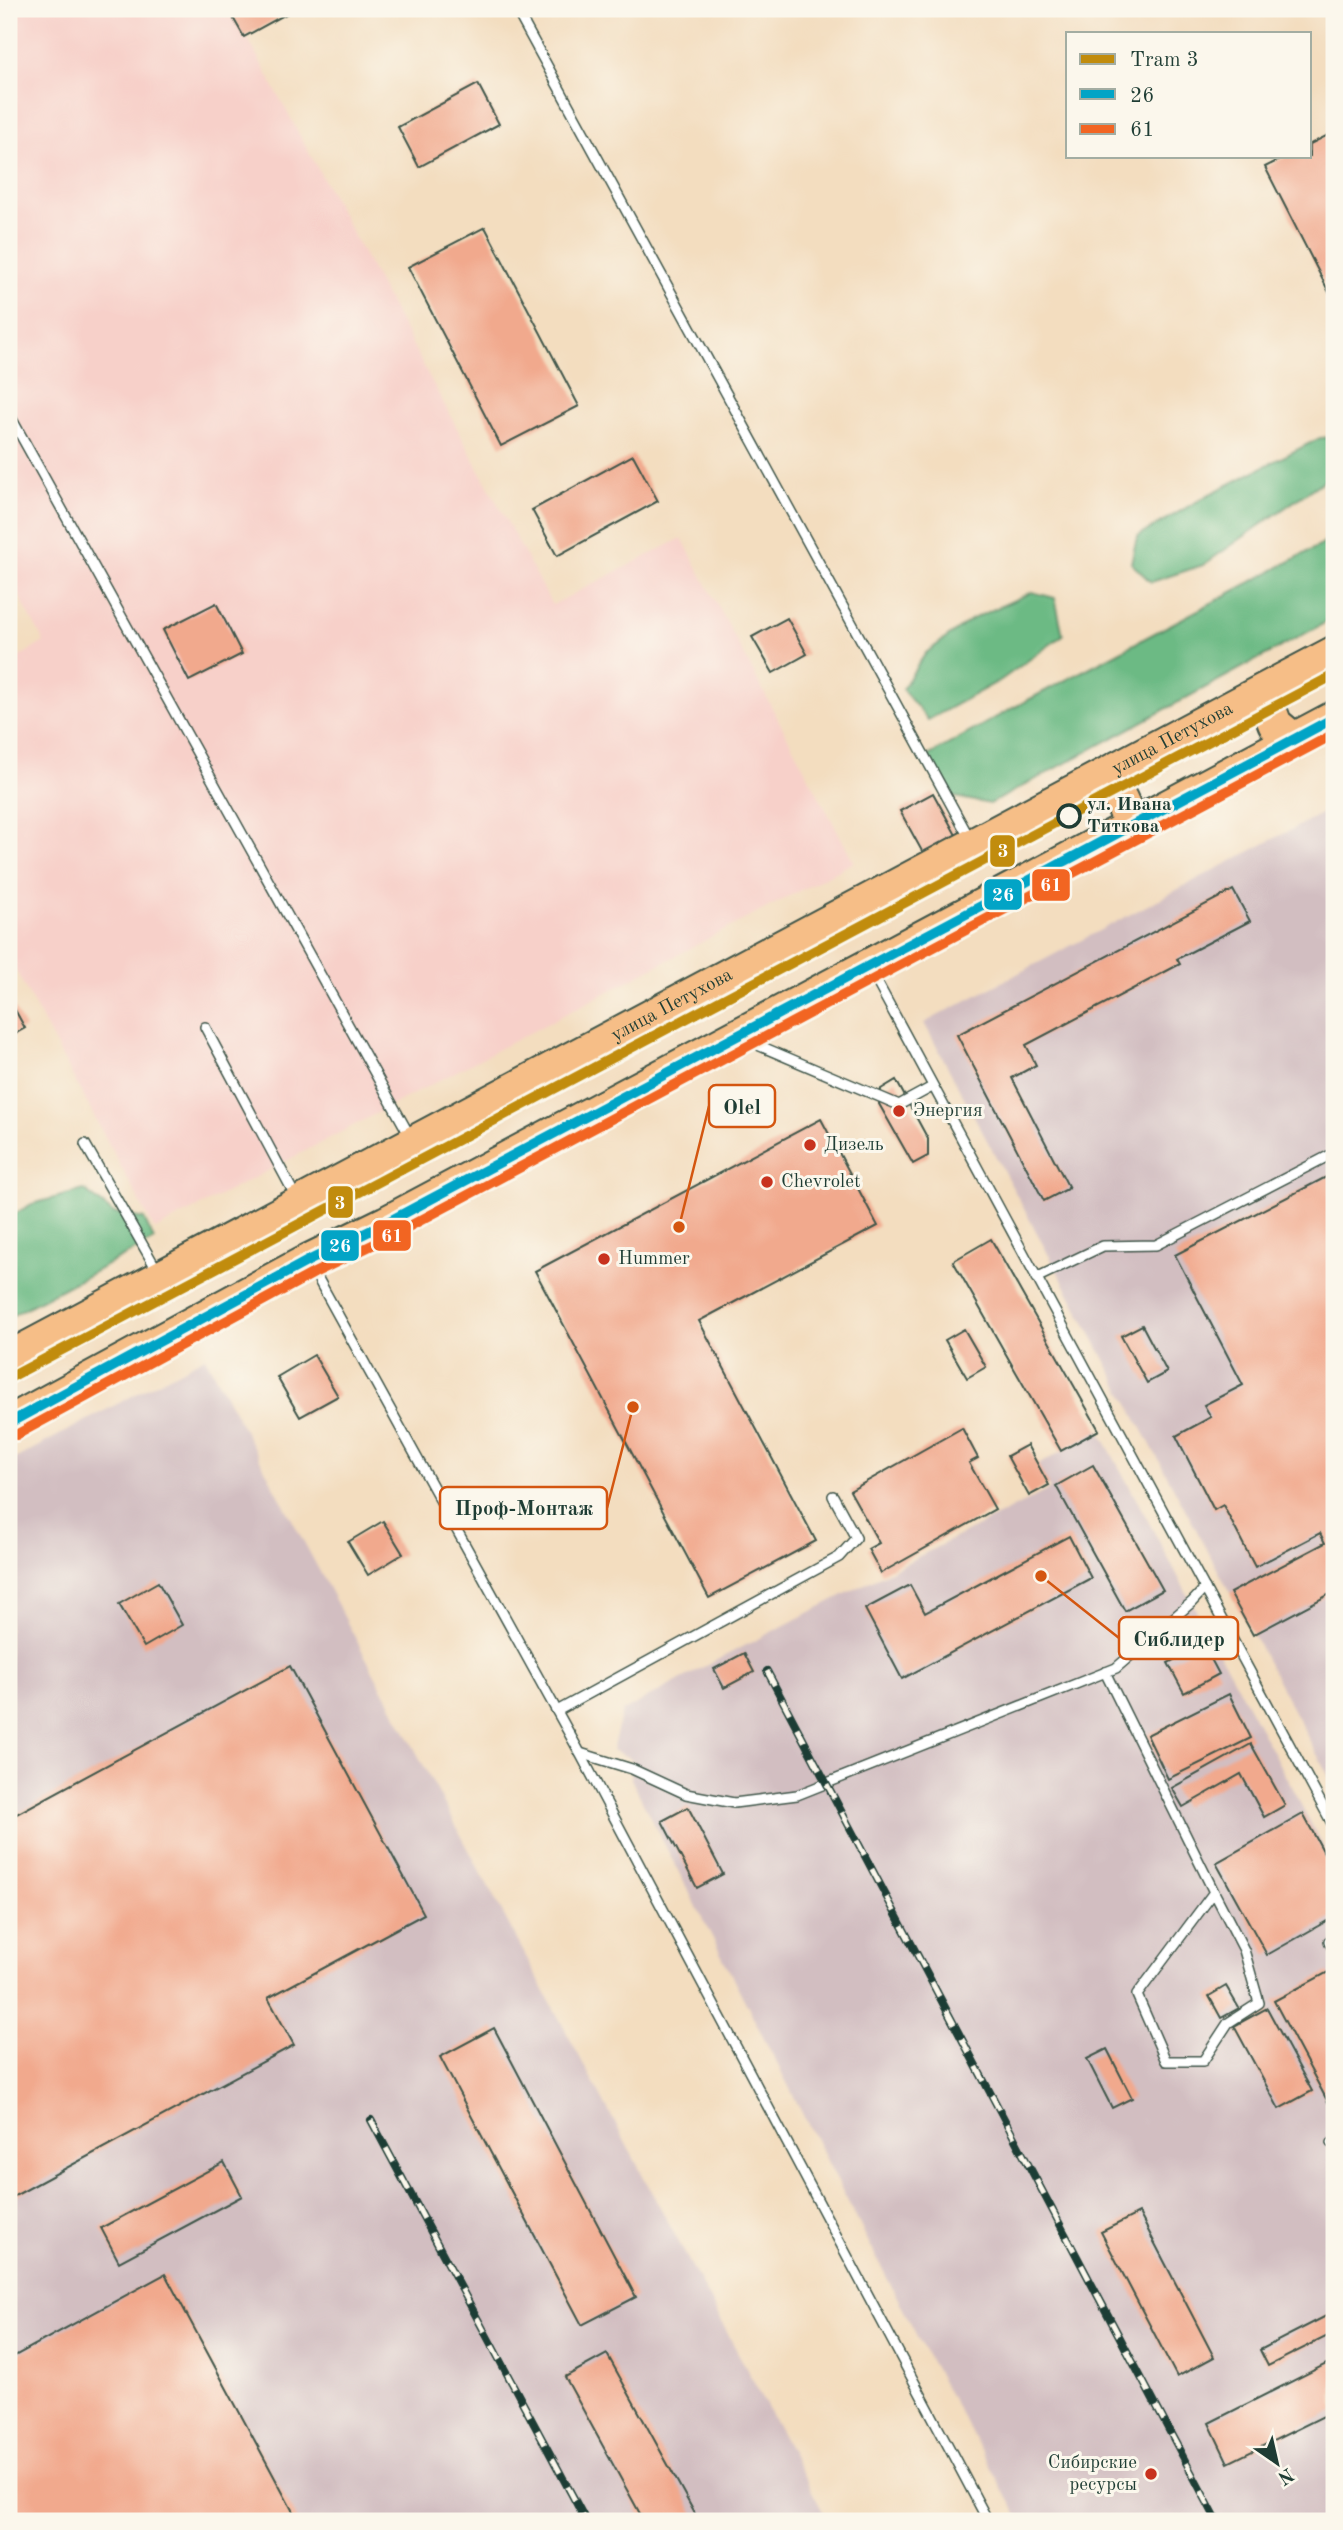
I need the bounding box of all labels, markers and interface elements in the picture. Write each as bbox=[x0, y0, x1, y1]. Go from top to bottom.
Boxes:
legend bbox=[1066, 32, 1312, 158]
text: Tram 3 bbox=[1130, 50, 1199, 71]
text: 26 bbox=[1130, 86, 1154, 107]
text: 61 bbox=[1130, 120, 1154, 141]
street label: улица Петухова bbox=[1109, 699, 1237, 779]
place label: ул. Ивана Титкова bbox=[1087, 796, 1172, 837]
marker: ул. Ивана Титкова bbox=[1057, 804, 1081, 828]
line badge: 3 bbox=[989, 834, 1016, 868]
text: 3 bbox=[997, 843, 1009, 862]
line badge: 61 bbox=[1031, 868, 1071, 902]
text: 61 bbox=[1040, 877, 1062, 896]
line badge: 26 bbox=[983, 878, 1023, 911]
text: 26 bbox=[992, 887, 1014, 906]
street label: улица Петухова bbox=[608, 965, 736, 1045]
callout: Olel bbox=[709, 1085, 775, 1127]
text: Olel bbox=[723, 1098, 761, 1119]
place label: Энергия bbox=[913, 1102, 983, 1121]
marker: Энергия bbox=[891, 1103, 907, 1119]
place label: Дизель bbox=[824, 1136, 884, 1155]
marker: Дизель bbox=[802, 1137, 818, 1153]
place label: Chevrolet bbox=[781, 1173, 861, 1192]
marker: Chevrolet bbox=[759, 1174, 775, 1190]
line badge: 3 bbox=[327, 1185, 354, 1219]
text: 3 bbox=[334, 1195, 346, 1214]
line badge: 61 bbox=[372, 1219, 412, 1252]
text: 61 bbox=[381, 1228, 403, 1247]
line badge: 26 bbox=[320, 1229, 360, 1262]
text: 26 bbox=[329, 1238, 351, 1257]
place label: Hummer bbox=[618, 1250, 690, 1269]
marker: Hummer bbox=[596, 1251, 612, 1267]
callout: Проф-Монтаж bbox=[440, 1487, 607, 1529]
text: Проф-Монтаж bbox=[455, 1499, 593, 1520]
callout: Сиблидер bbox=[1119, 1617, 1238, 1659]
text: Сиблидер bbox=[1133, 1630, 1225, 1651]
north arrow bbox=[1242, 2428, 1312, 2498]
place label: Сибирские ресурсы bbox=[1048, 2454, 1137, 2495]
text: N bbox=[1273, 2463, 1296, 2487]
marker: Сибирские ресурсы bbox=[1143, 2466, 1159, 2482]

